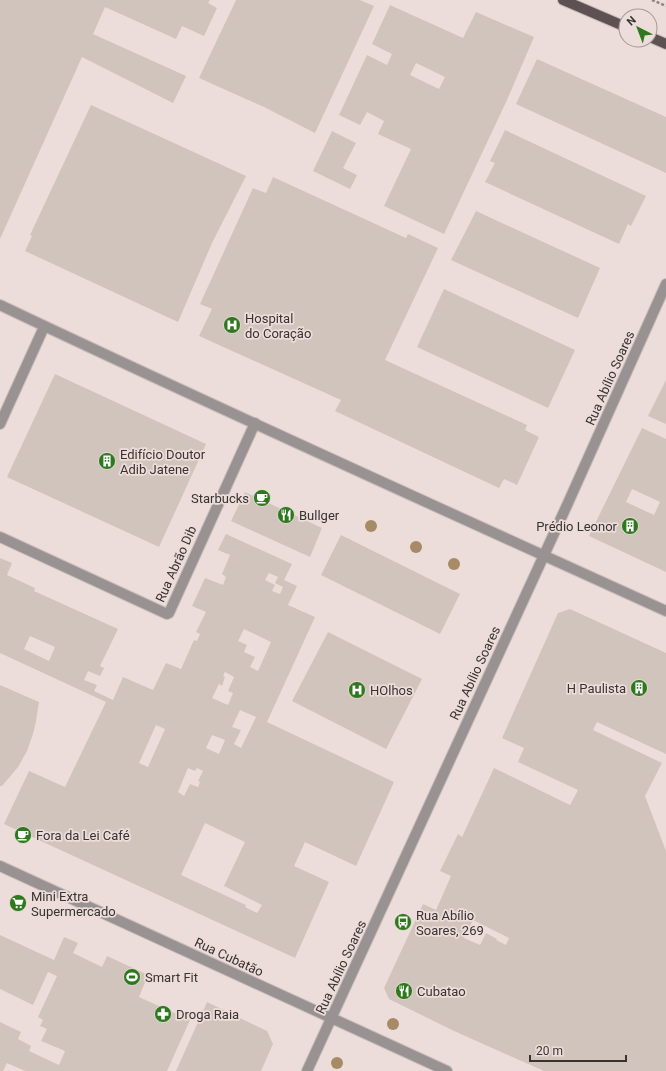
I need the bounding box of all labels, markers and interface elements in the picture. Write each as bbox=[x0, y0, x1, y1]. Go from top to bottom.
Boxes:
north arrow bbox=[618, 8, 658, 48]
text: N bbox=[624, 13, 639, 28]
place label: Hospital do Coração bbox=[245, 311, 311, 341]
hospital icon: Hospital do Coração bbox=[222, 315, 242, 335]
street label: Rua Abílio Soares bbox=[583, 328, 638, 427]
place label: Edifício Doutor Adib Jatene bbox=[120, 447, 206, 477]
building icon: Edifício Doutor Adib Jatene bbox=[97, 451, 117, 471]
cafe icon: Starbucks bbox=[252, 488, 272, 508]
place label: Starbucks bbox=[191, 491, 249, 506]
restaurant icon: Bullger bbox=[276, 505, 296, 525]
place label: Bullger bbox=[299, 508, 340, 523]
building icon: Prédio Leonor bbox=[620, 516, 640, 536]
place label: Prédio Leonor bbox=[536, 519, 618, 534]
street label: Rua Abrão Dib bbox=[152, 523, 200, 605]
street label: Rua Abílio Soares bbox=[447, 624, 503, 722]
building icon: H Paulista bbox=[629, 678, 649, 698]
hospital icon: HOlhos bbox=[347, 680, 367, 700]
place label: H Paulista bbox=[567, 681, 626, 696]
place label: HOlhos bbox=[370, 683, 413, 698]
cafe icon: Fora da Lei Café bbox=[13, 825, 33, 845]
place label: Fora da Lei Café bbox=[36, 828, 130, 843]
place label: Mini Extra Supermercado bbox=[31, 889, 116, 919]
supermarket icon: Mini Extra Supermercado bbox=[8, 893, 28, 913]
place label: Rua Abílio Soares, 269 bbox=[416, 908, 484, 938]
bus stop icon: Rua Abílio Soares, 269 bbox=[393, 912, 413, 932]
street label: Rua Abílio Soares bbox=[313, 918, 369, 1016]
street label: Rua Cubatão bbox=[192, 935, 266, 979]
sports icon: Smart Fit bbox=[122, 967, 142, 987]
place label: Smart Fit bbox=[145, 970, 198, 985]
restaurant icon: Cubatao bbox=[394, 981, 414, 1001]
place label: Cubatao bbox=[417, 984, 466, 999]
pharmacy icon: Droga Raia bbox=[153, 1004, 173, 1024]
place label: Droga Raia bbox=[176, 1007, 239, 1022]
scale bar bbox=[530, 1037, 626, 1063]
text: 20 m bbox=[536, 1044, 563, 1058]

